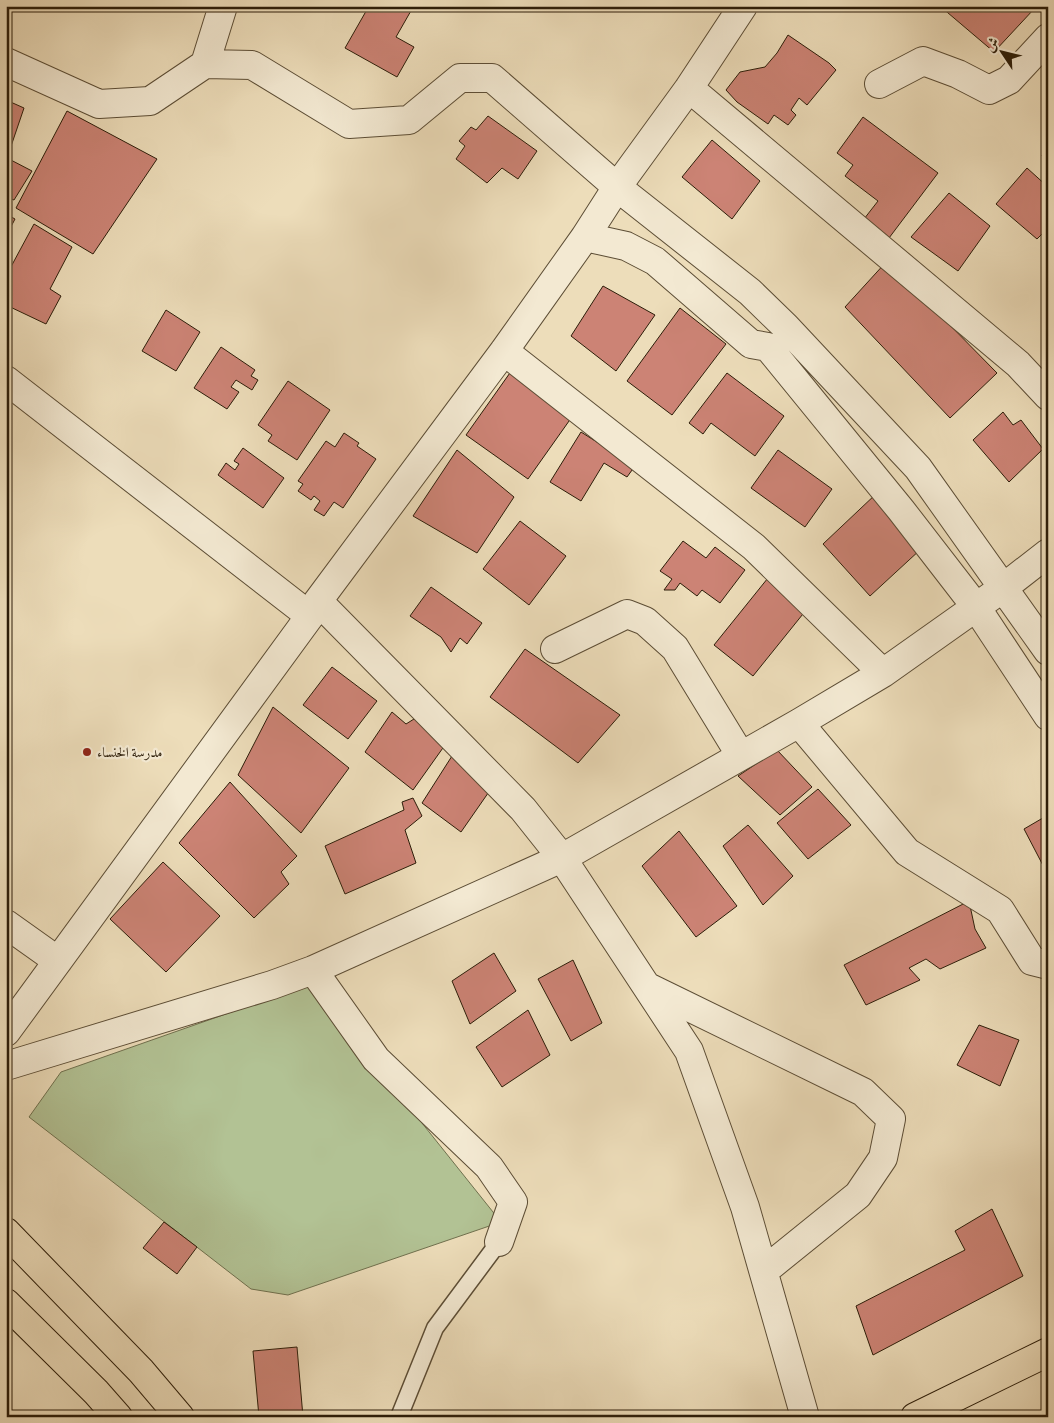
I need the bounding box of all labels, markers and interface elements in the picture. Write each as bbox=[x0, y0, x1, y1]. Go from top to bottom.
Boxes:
north arrow bbox=[976, 28, 1026, 78]
text: ش bbox=[980, 34, 1004, 56]
place label: مدرسة الخنساء bbox=[97, 743, 162, 762]
marker: مدرسة الخنساء bbox=[81, 746, 93, 758]

